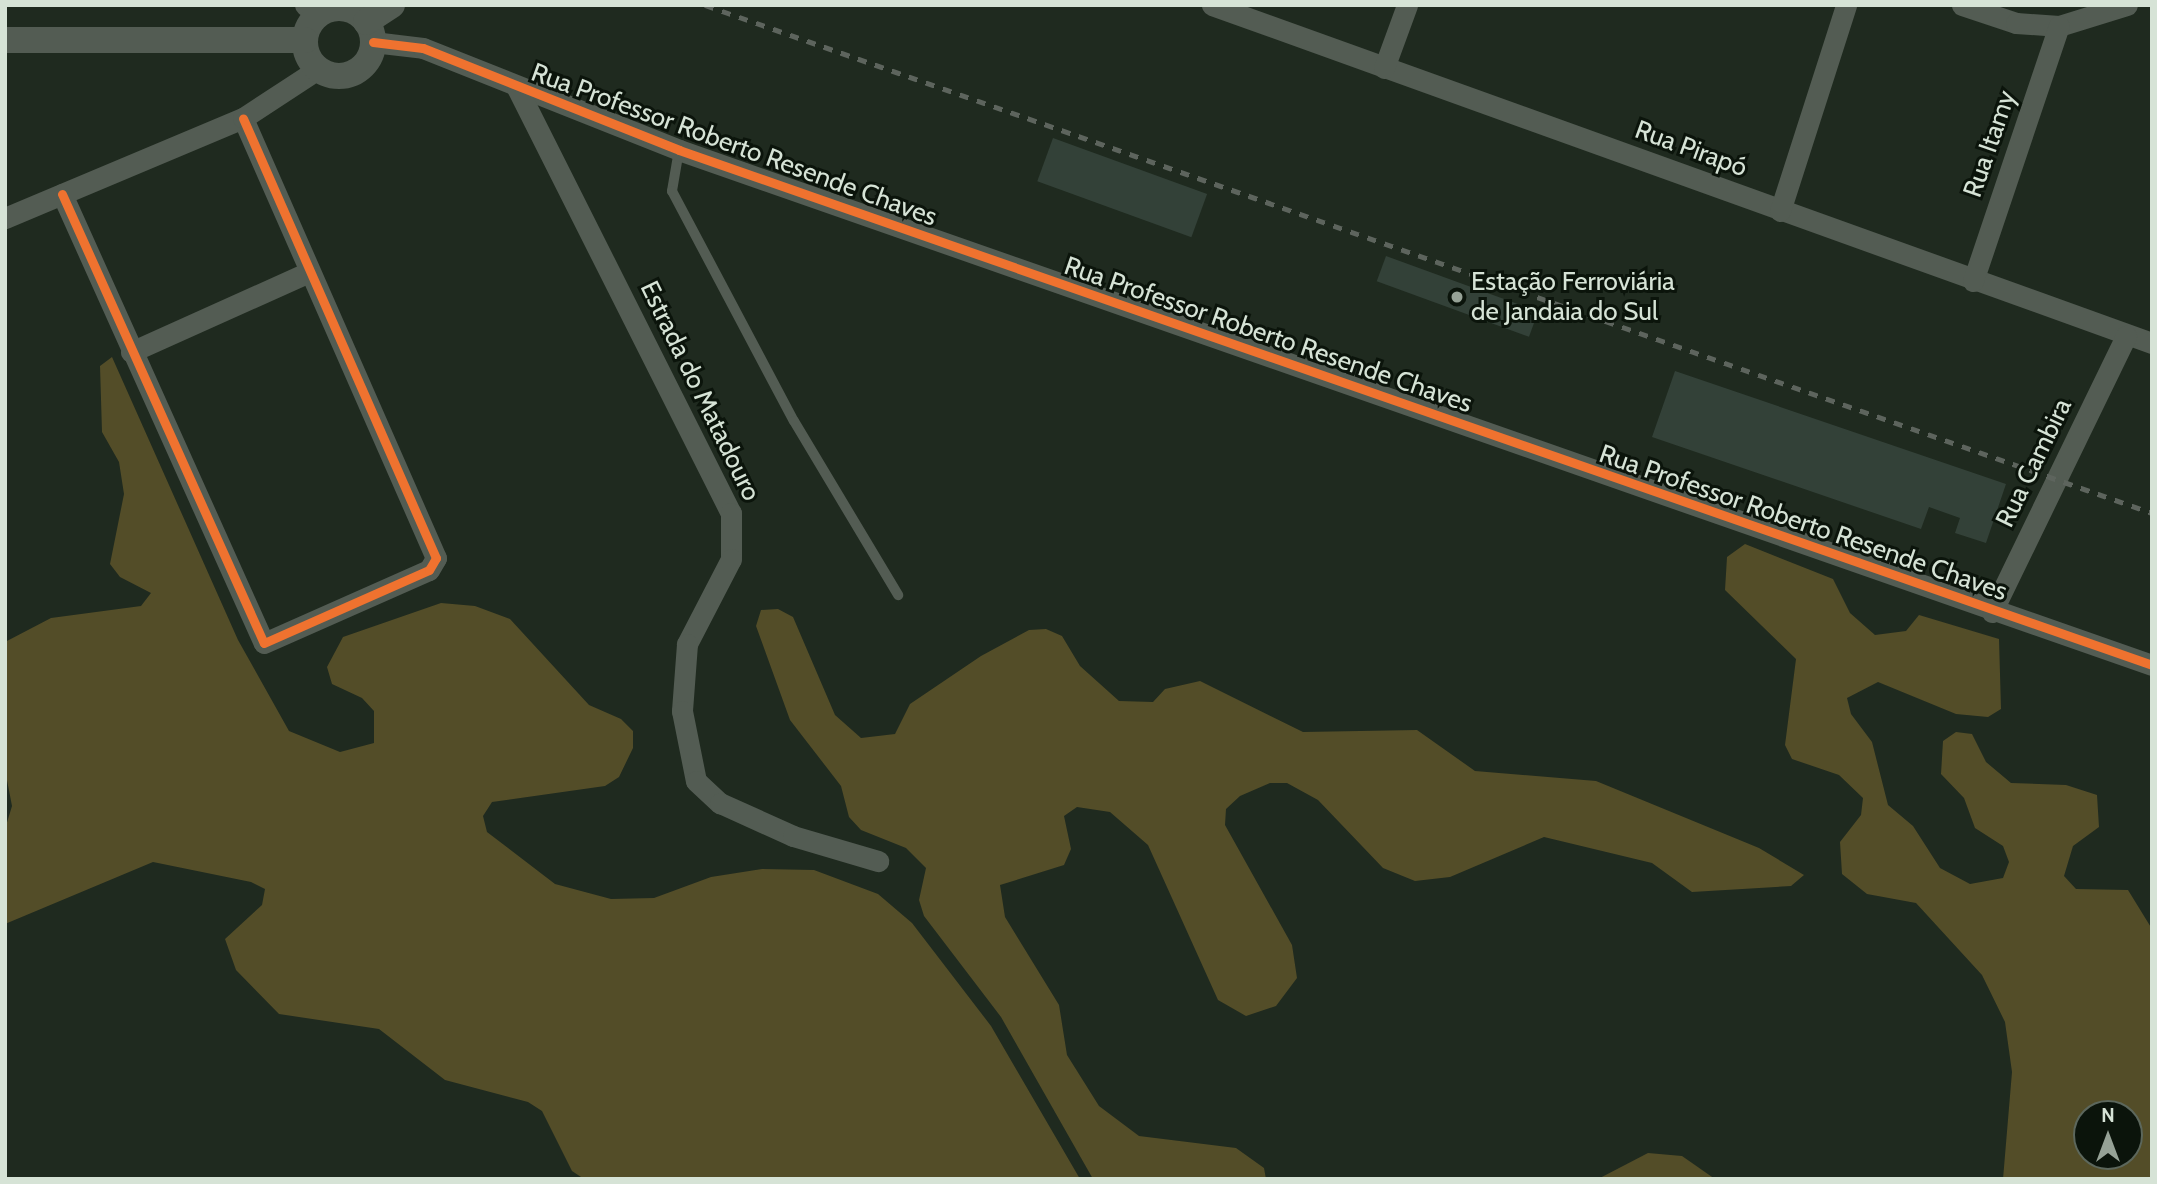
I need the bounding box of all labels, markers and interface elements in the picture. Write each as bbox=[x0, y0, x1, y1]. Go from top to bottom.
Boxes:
street label: Rua Professor Roberto Resende Chaves bbox=[527, 57, 941, 233]
street label: Rua Itamy bbox=[1957, 87, 2023, 201]
street label: Rua Pirapó bbox=[1631, 114, 1751, 184]
street label: Rua Professor Roberto Resende Chaves bbox=[1060, 250, 1476, 420]
place label: Estação Ferroviária de Jandaia do Sul bbox=[1471, 266, 1675, 328]
street label: Estrada do Matadouro bbox=[633, 276, 767, 506]
marker: Estação Ferroviária de Jandaia do Sul bbox=[1449, 289, 1465, 305]
street label: Rua Cambira bbox=[1989, 394, 2079, 532]
street label: Rua Professor Roberto Resende Chaves bbox=[1595, 438, 2011, 608]
north arrow bbox=[2073, 1100, 2143, 1170]
text: N bbox=[2101, 1104, 2115, 1127]

